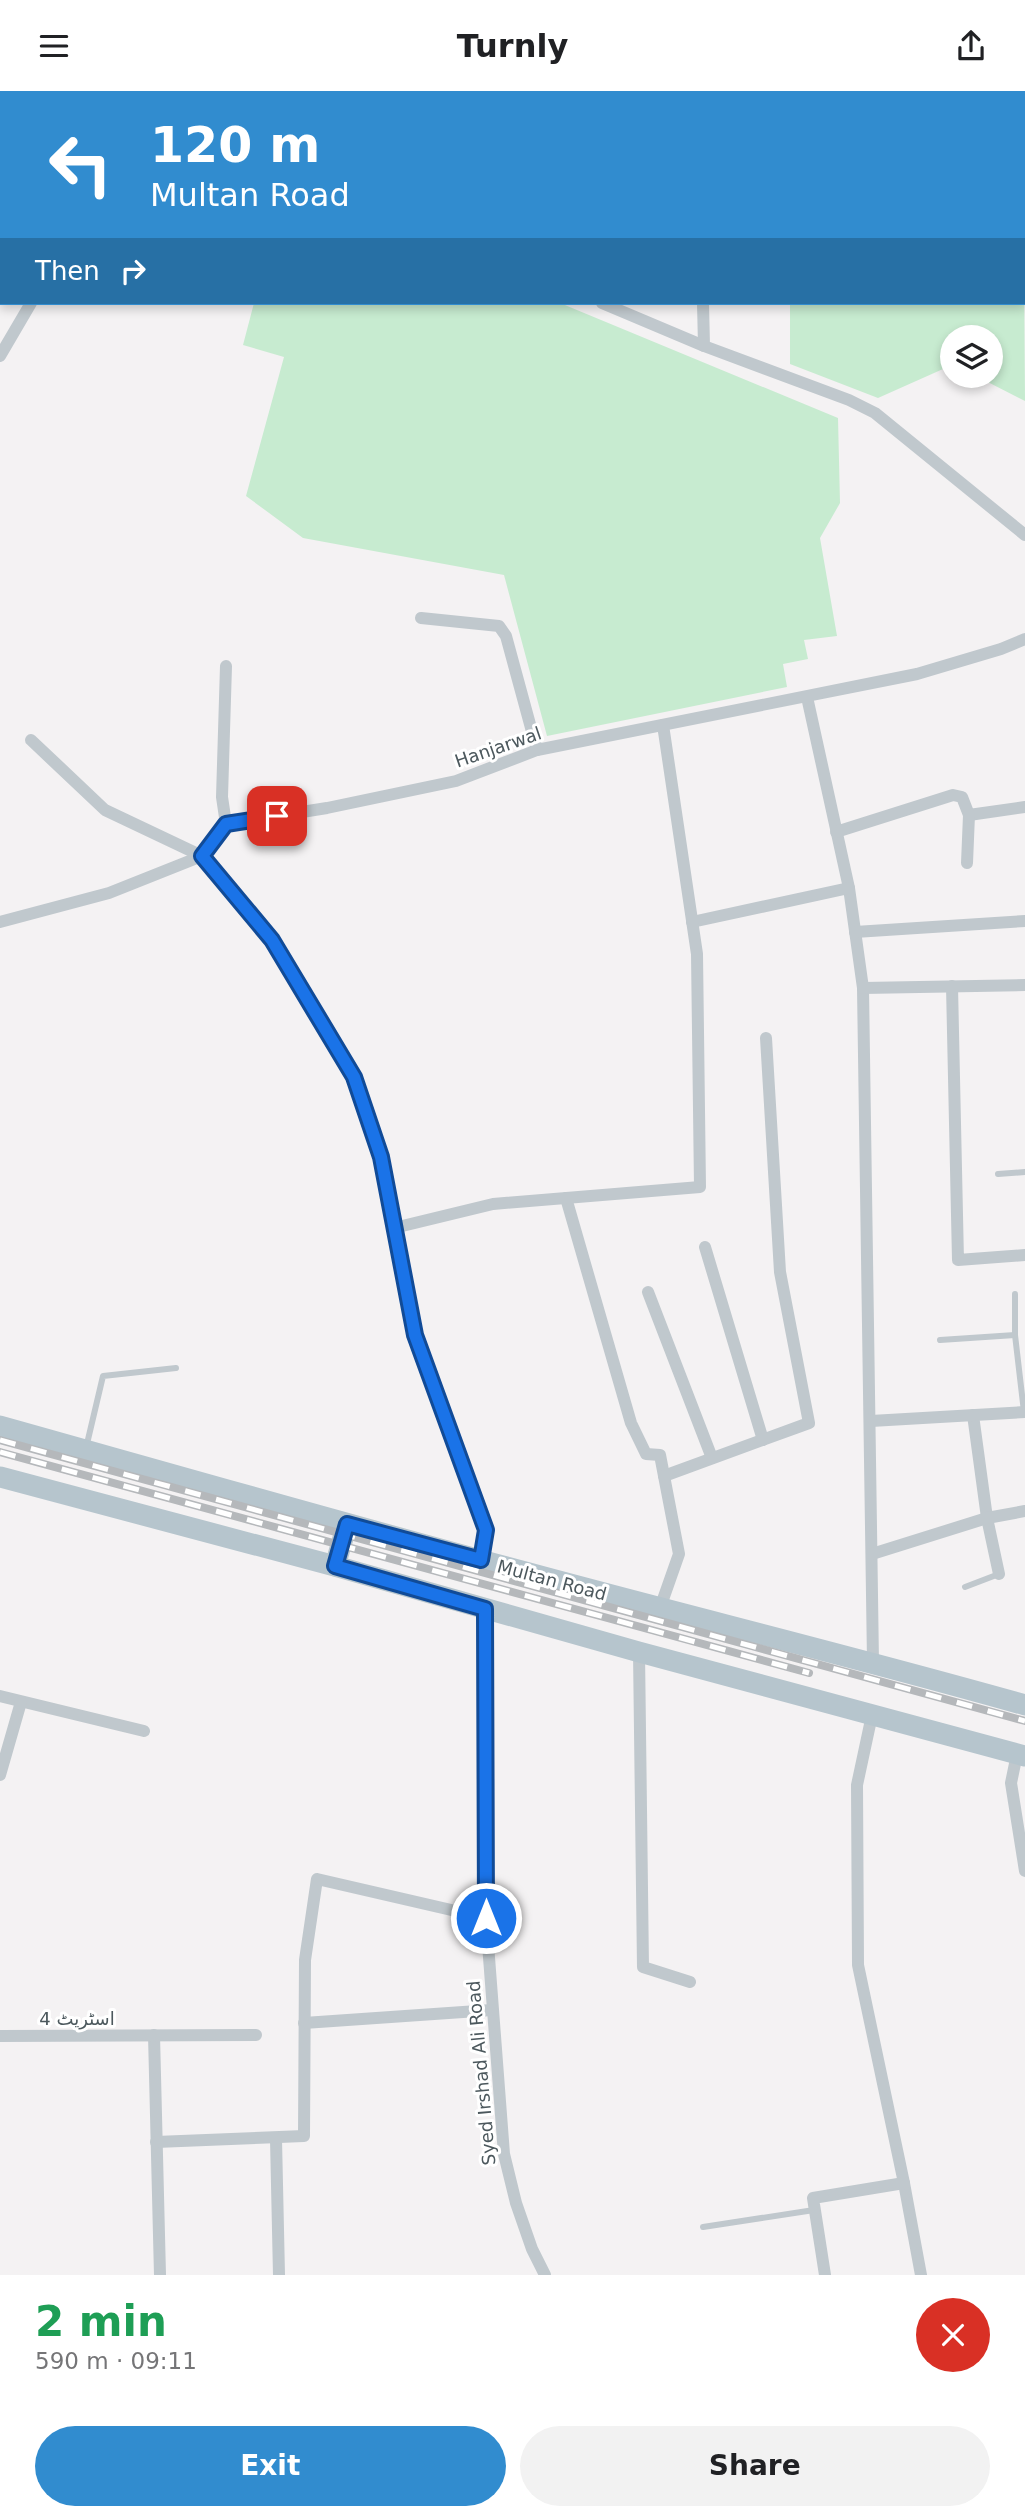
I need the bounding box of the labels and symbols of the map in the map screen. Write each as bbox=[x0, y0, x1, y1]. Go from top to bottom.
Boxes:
street label: Hanjarwal bbox=[452, 722, 544, 772]
pin bbox=[247, 786, 307, 846]
street label: Multan Road bbox=[495, 1555, 609, 1605]
position arrow bbox=[449, 1881, 523, 1955]
street label: Syed Irshad Ali Road bbox=[462, 1980, 500, 2166]
street label: اسٹریٹ 4 bbox=[39, 2008, 115, 2030]

